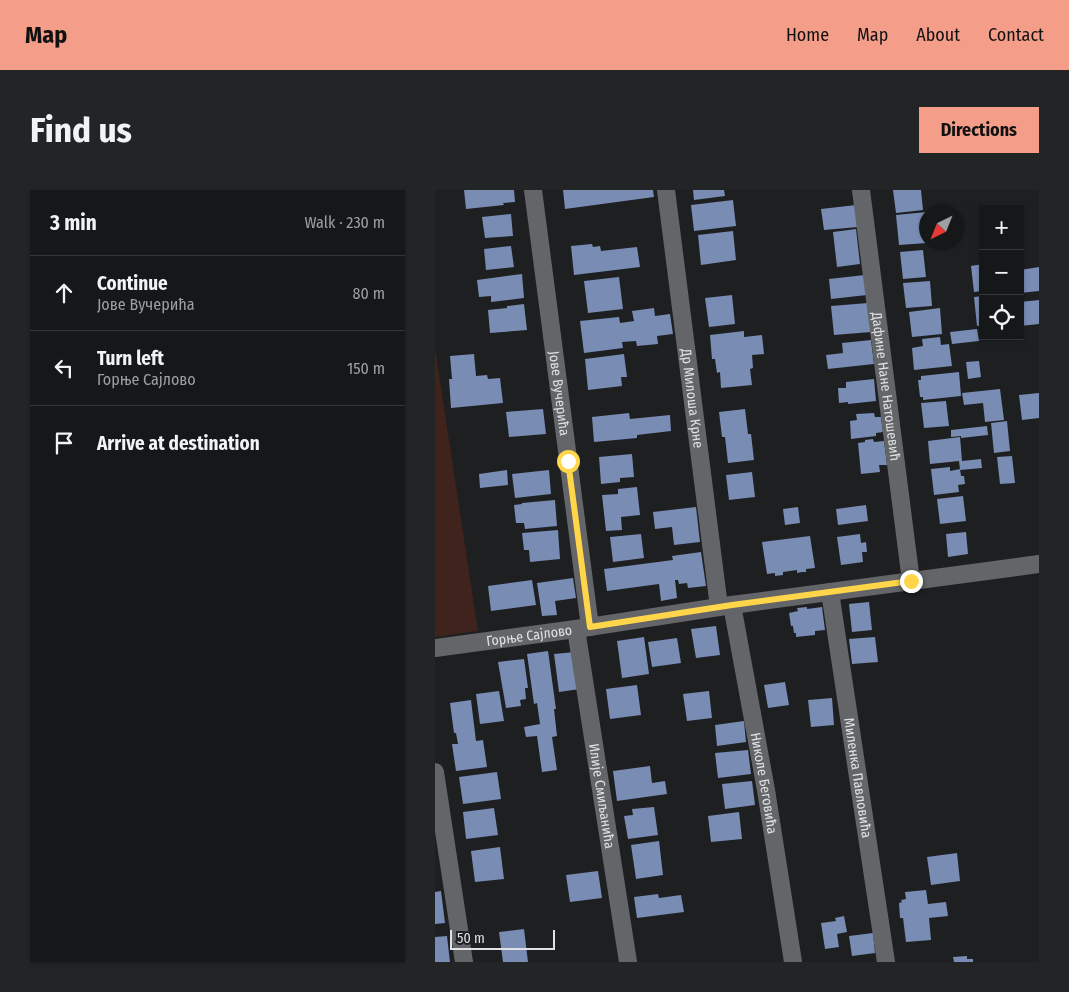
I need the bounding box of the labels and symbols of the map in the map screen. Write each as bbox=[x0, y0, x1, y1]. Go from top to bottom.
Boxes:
north arrow bbox=[919, 205, 964, 250]
street label: Дафине Нане Натошевић bbox=[868, 310, 904, 462]
street label: Др Милоша Крне bbox=[678, 347, 707, 449]
street label: Јове Вучерића bbox=[546, 350, 573, 437]
route start bbox=[557, 450, 580, 473]
route end bbox=[900, 570, 923, 593]
street label: Горње Сајлово bbox=[485, 621, 573, 650]
street label: Миленка Павловића bbox=[841, 717, 876, 839]
street label: Николе Беговића bbox=[747, 731, 781, 835]
street label: Илије Смиљанића bbox=[585, 742, 619, 850]
scale bar bbox=[450, 927, 555, 950]

